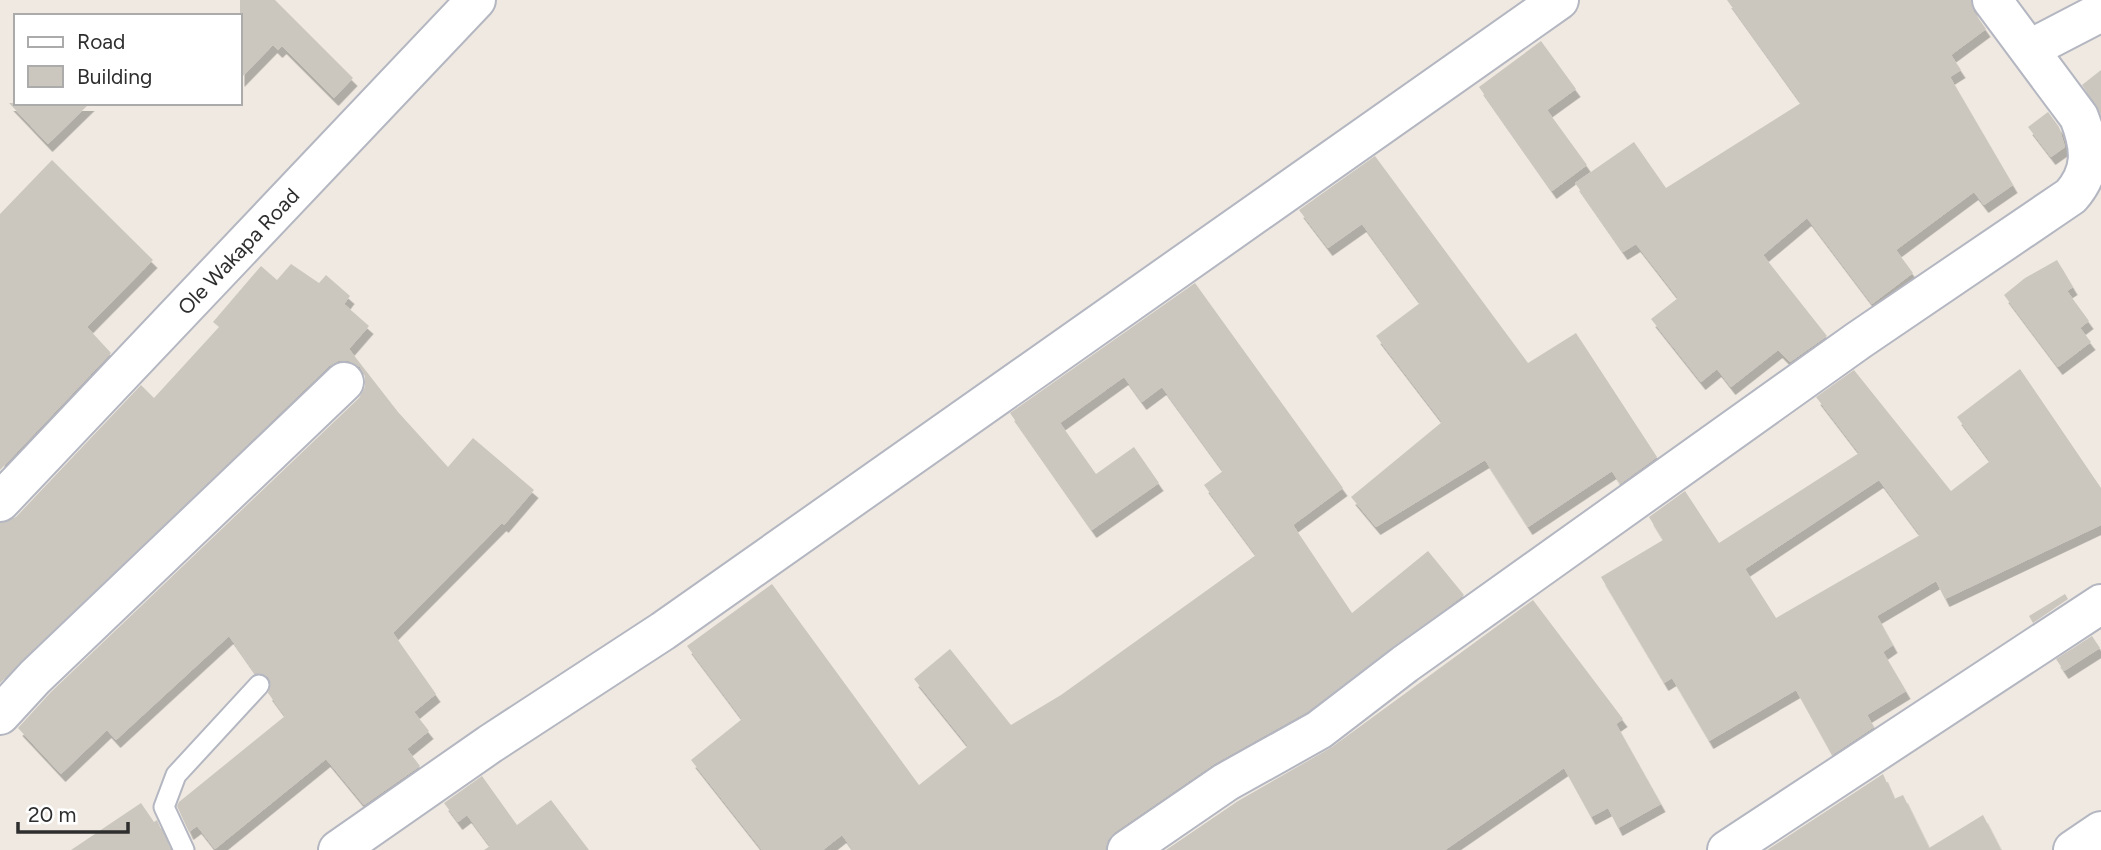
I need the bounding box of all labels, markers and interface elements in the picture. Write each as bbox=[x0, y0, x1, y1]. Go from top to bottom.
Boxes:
legend bbox=[14, 14, 242, 105]
text: Road bbox=[77, 29, 125, 54]
text: Building bbox=[77, 64, 152, 89]
street label: Ole Wakapa Road bbox=[172, 182, 304, 319]
scale bar bbox=[18, 790, 128, 834]
text: 20 m bbox=[28, 802, 76, 827]

